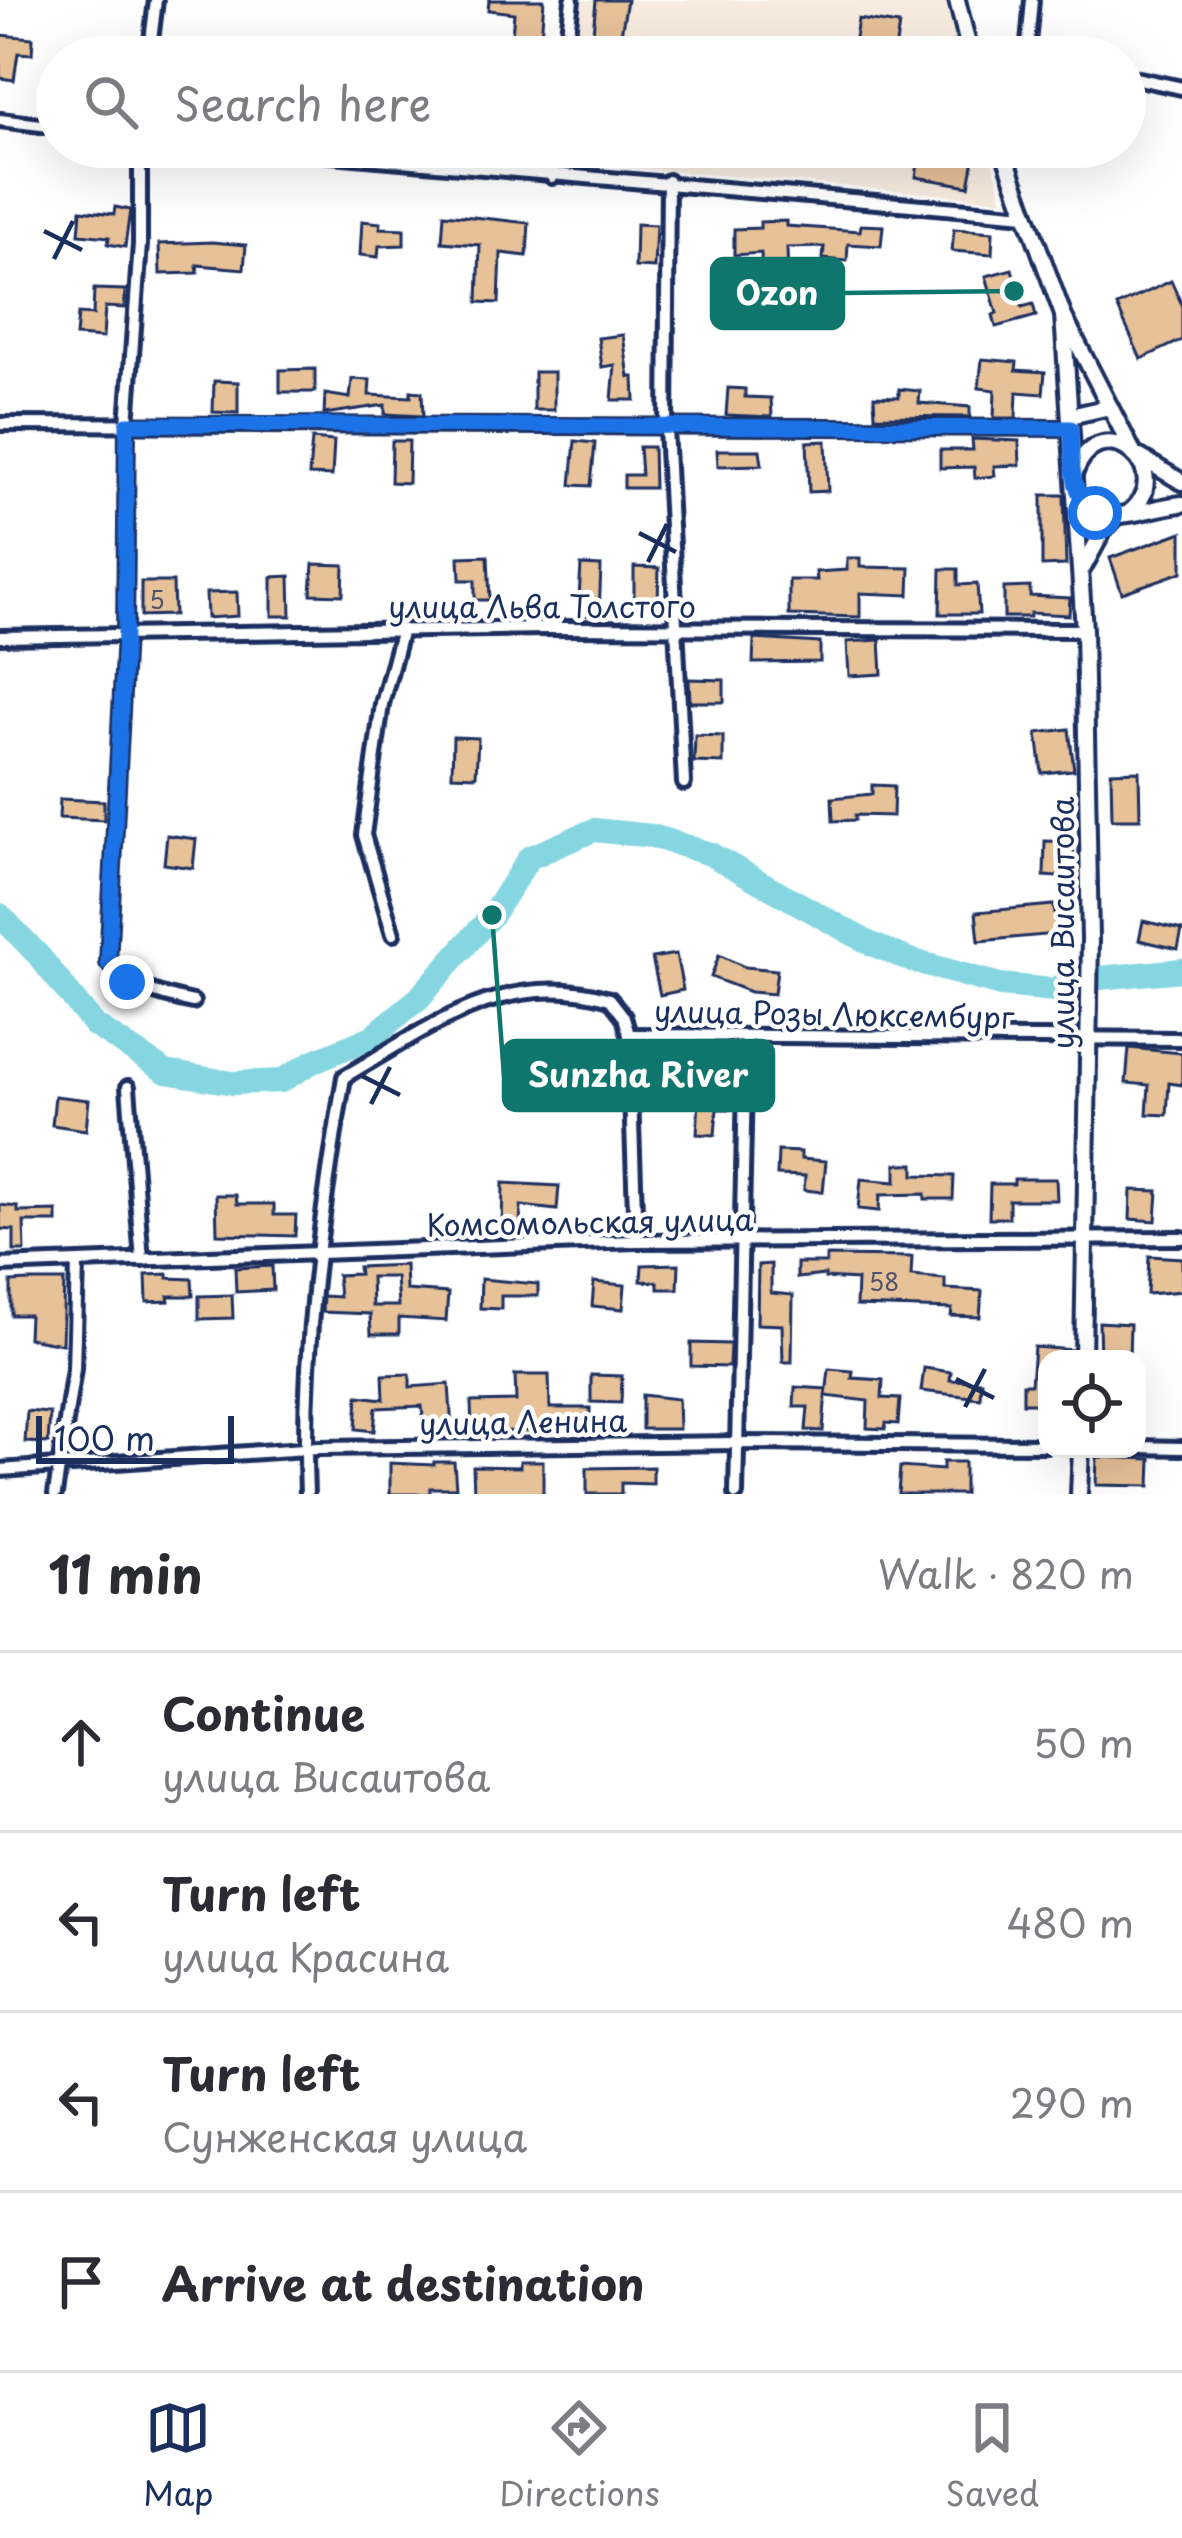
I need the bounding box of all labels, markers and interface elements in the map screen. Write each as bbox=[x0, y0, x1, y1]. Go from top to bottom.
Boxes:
search box bbox=[36, 36, 1146, 168]
text: Search here bbox=[174, 68, 431, 136]
icon: search bbox=[78, 69, 144, 135]
callout: Ozon bbox=[712, 259, 843, 328]
text: Ozon bbox=[736, 266, 818, 316]
route start bbox=[1068, 486, 1122, 540]
house number: 5 bbox=[149, 581, 165, 617]
street label: улица Льва Толстого bbox=[388, 583, 696, 628]
street label: улица Висаитова bbox=[1039, 796, 1084, 1049]
route end bbox=[100, 955, 154, 1009]
street label: улица Розы Люксембург bbox=[653, 987, 1015, 1039]
callout: Sunzha River bbox=[504, 1041, 773, 1110]
text: Sunzha River bbox=[528, 1048, 748, 1098]
street label: Комсомольская улица bbox=[426, 1196, 754, 1246]
house number: 58 bbox=[869, 1263, 899, 1299]
map controls bbox=[1038, 1350, 1146, 1458]
button: locate bbox=[1038, 1350, 1146, 1458]
street label: улица Ленина bbox=[419, 1397, 628, 1445]
scale bar bbox=[36, 1410, 234, 1463]
text: 100 m bbox=[54, 1412, 155, 1462]
text: 11 min bbox=[48, 1534, 203, 1611]
text: Walk · 820 m bbox=[878, 1543, 1134, 1602]
text: Continue bbox=[162, 1678, 365, 1746]
icon: ahead bbox=[48, 1709, 114, 1775]
text: 50 m bbox=[1033, 1712, 1134, 1771]
text: улица Висаитова bbox=[162, 1746, 490, 1805]
text: Turn left bbox=[162, 1858, 361, 1926]
icon: left bbox=[48, 1889, 114, 1955]
text: 480 m bbox=[1007, 1892, 1134, 1951]
text: улица Красина bbox=[162, 1926, 449, 1985]
text: Turn left bbox=[162, 2038, 361, 2106]
icon: left bbox=[48, 2069, 114, 2135]
text: 290 m bbox=[1010, 2072, 1134, 2131]
text: Сунженская улица bbox=[162, 2106, 527, 2165]
text: Arrive at destination bbox=[162, 2248, 645, 2316]
icon: arrive bbox=[48, 2249, 114, 2315]
tab: Map bbox=[143, 2395, 213, 2517]
tab: Directions bbox=[499, 2395, 660, 2517]
tab: Saved bbox=[945, 2395, 1039, 2517]

